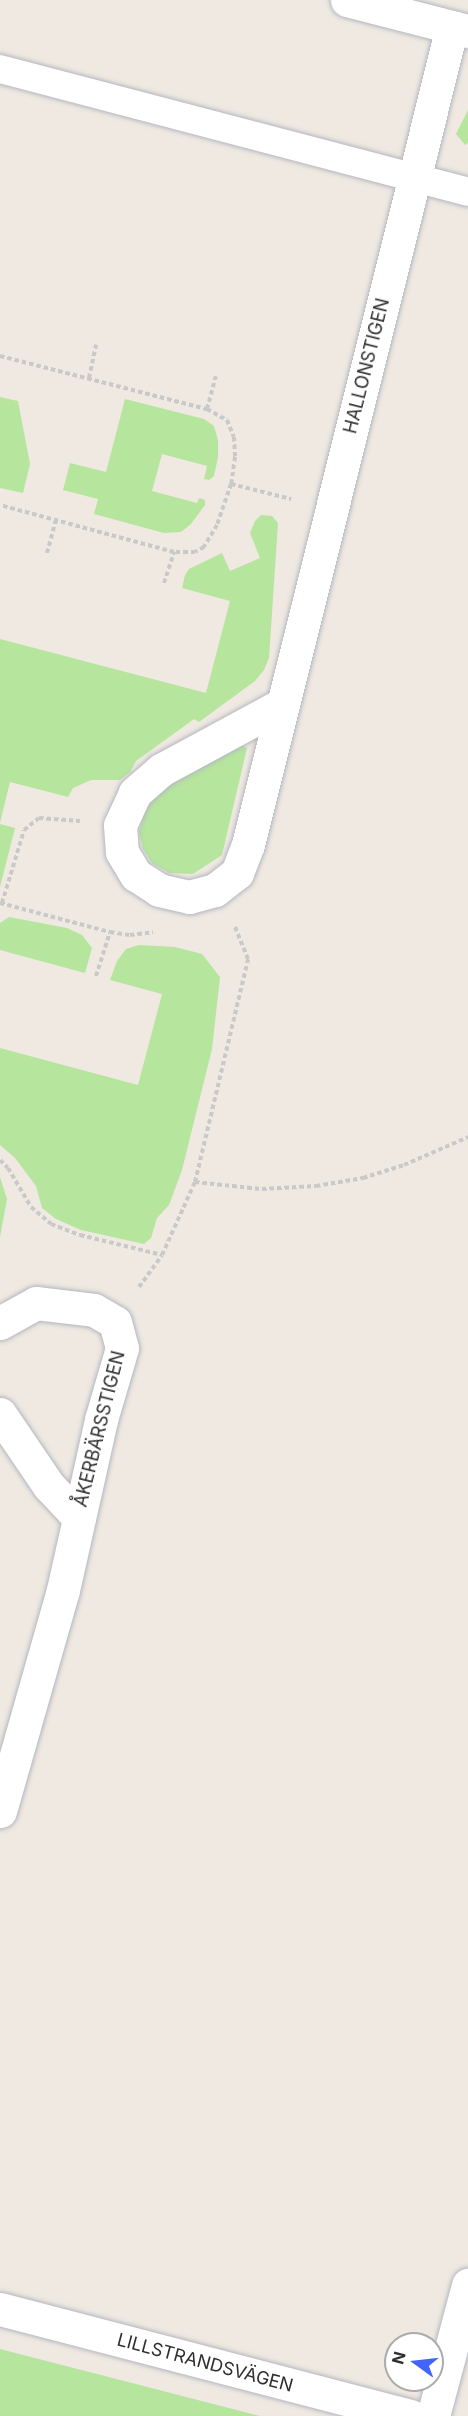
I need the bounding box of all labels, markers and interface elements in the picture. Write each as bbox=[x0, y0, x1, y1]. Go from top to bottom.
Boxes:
street label: HALLONSTIGEN bbox=[340, 296, 394, 436]
street label: ÅKERBÄRSSTIGEN bbox=[70, 1349, 130, 1509]
street label: LILLSTRANDSVÄGEN bbox=[115, 2329, 295, 2397]
north arrow bbox=[384, 2332, 444, 2392]
text: N bbox=[387, 2349, 410, 2366]

